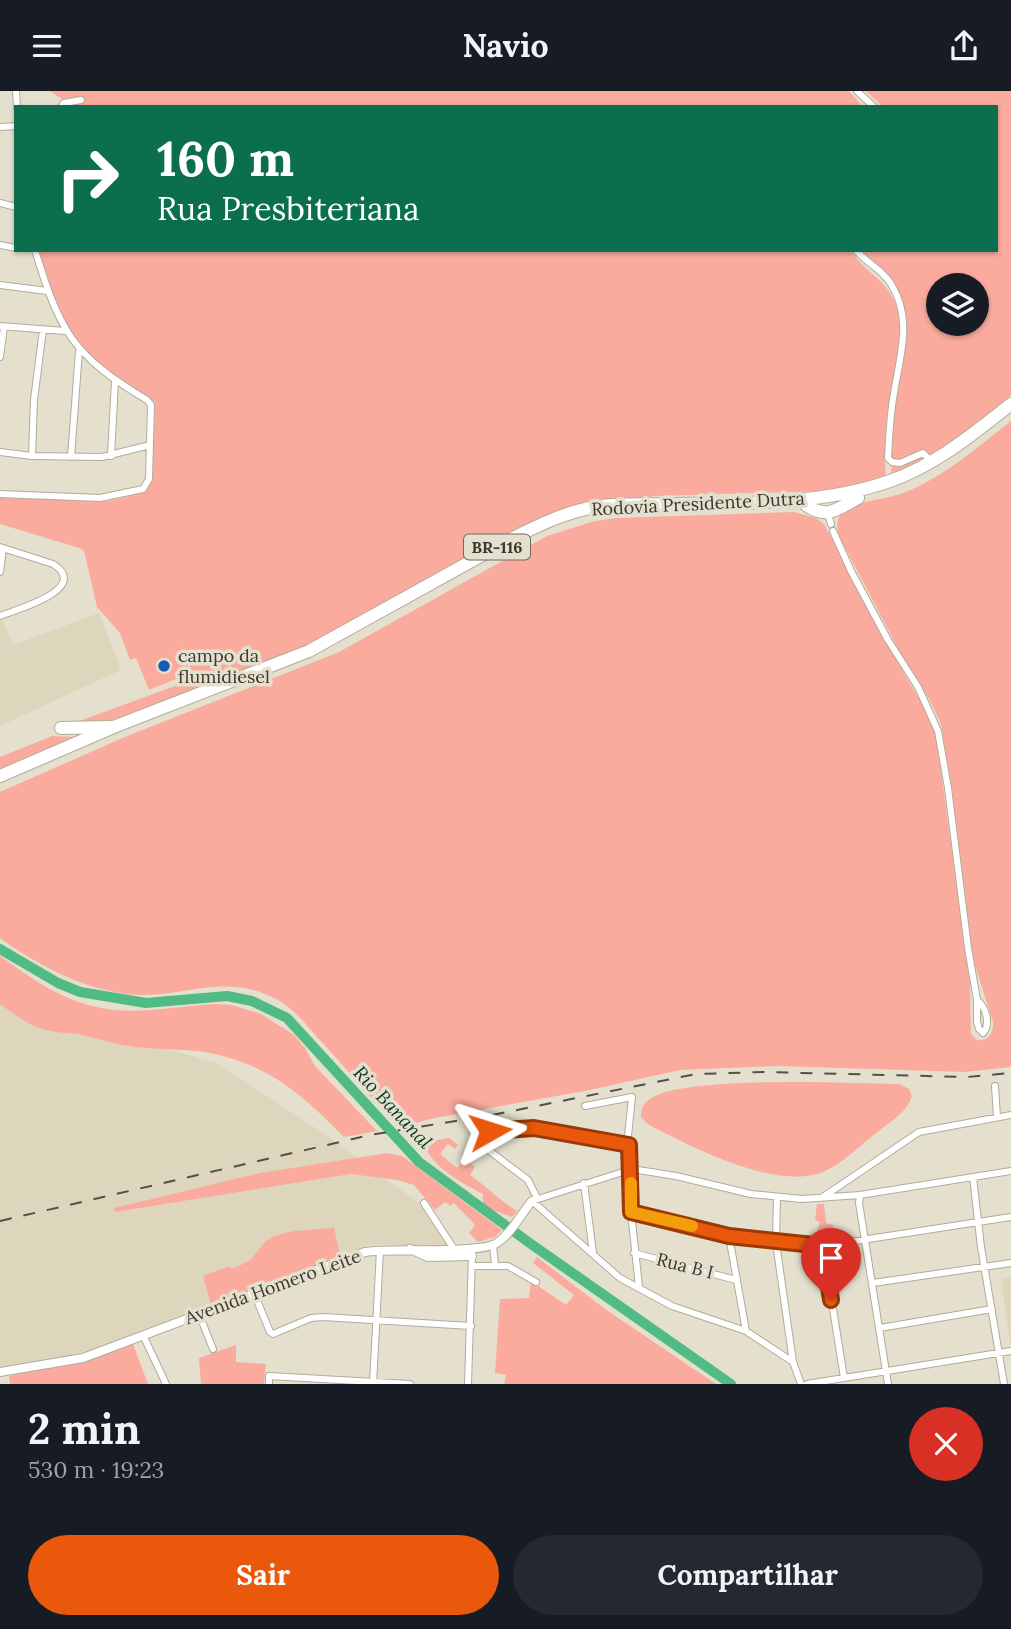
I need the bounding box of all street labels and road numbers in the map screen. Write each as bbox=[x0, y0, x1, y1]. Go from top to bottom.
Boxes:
street label: Rodovia Presidente Dutra bbox=[591, 486, 805, 521]
road number: BR-116 bbox=[464, 535, 530, 559]
street label: Avenida Homero Leite bbox=[181, 1244, 364, 1329]
street label: Rua B I bbox=[654, 1247, 716, 1284]

